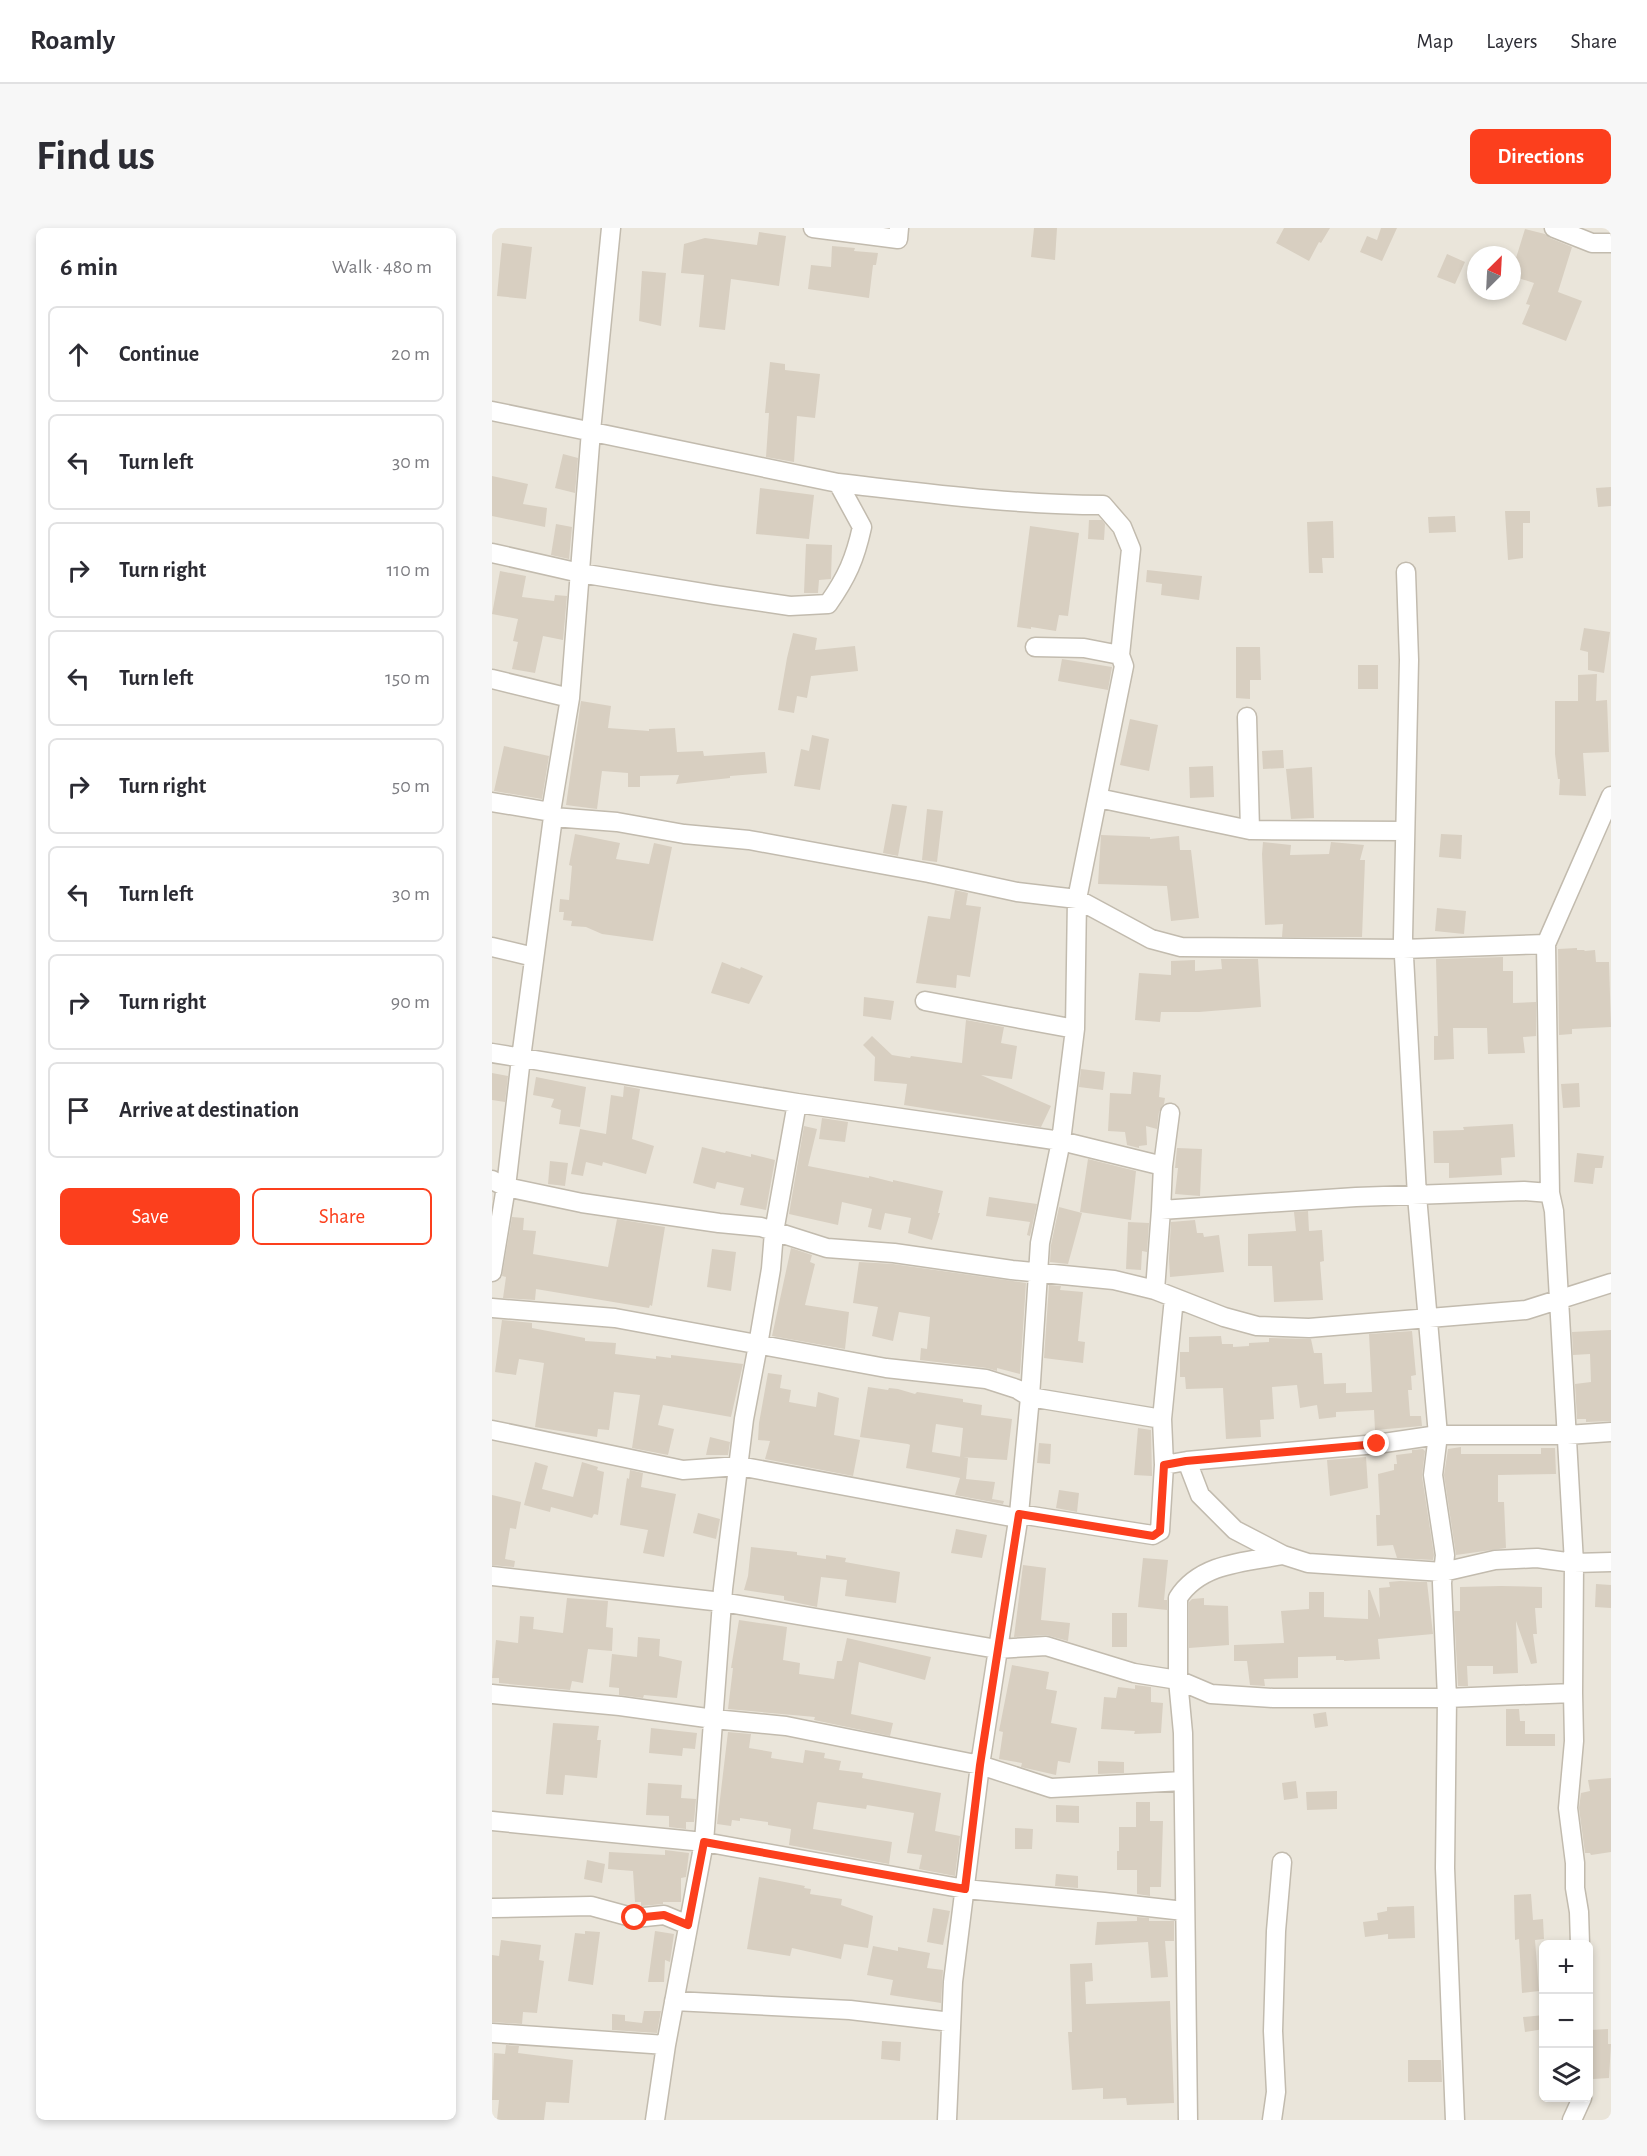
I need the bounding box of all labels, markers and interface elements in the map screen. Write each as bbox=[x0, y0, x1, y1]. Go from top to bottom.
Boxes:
text: Roamly bbox=[30, 27, 115, 55]
text: Map bbox=[1417, 31, 1453, 52]
text: Layers bbox=[1486, 31, 1537, 52]
text: Share bbox=[1570, 31, 1617, 52]
button: Directions bbox=[1470, 129, 1611, 184]
text: Find us bbox=[36, 135, 155, 177]
north arrow bbox=[1467, 246, 1521, 300]
text: 6 min bbox=[60, 254, 118, 280]
text: Walk · 480 m bbox=[332, 257, 432, 277]
icon: ahead bbox=[62, 338, 95, 371]
text: Continue bbox=[119, 343, 199, 365]
text: 20 m bbox=[391, 344, 430, 364]
icon: left bbox=[62, 446, 95, 479]
text: Turn left bbox=[119, 451, 193, 473]
text: 30 m bbox=[392, 452, 430, 472]
icon: right bbox=[62, 554, 95, 587]
text: Turn right bbox=[119, 559, 206, 581]
text: 110 m bbox=[386, 560, 430, 580]
icon: left bbox=[62, 662, 95, 695]
text: Turn left bbox=[119, 667, 193, 689]
text: 150 m bbox=[385, 668, 430, 688]
icon: right bbox=[62, 770, 95, 803]
text: Turn right bbox=[119, 775, 206, 797]
text: 50 m bbox=[392, 776, 430, 796]
icon: left bbox=[62, 878, 95, 911]
text: Turn left bbox=[119, 883, 193, 905]
text: 30 m bbox=[392, 884, 430, 904]
icon: right bbox=[62, 986, 95, 1019]
text: Turn right bbox=[119, 991, 206, 1013]
text: 90 m bbox=[391, 992, 430, 1012]
icon: arrive bbox=[62, 1094, 95, 1127]
text: Arrive at destination bbox=[119, 1099, 299, 1121]
button: Save bbox=[60, 1188, 240, 1245]
button: Share bbox=[252, 1188, 432, 1245]
route end bbox=[1363, 1430, 1389, 1456]
route start bbox=[621, 1904, 647, 1930]
map controls bbox=[1539, 1940, 1593, 2102]
button: + bbox=[1539, 1940, 1593, 1994]
button: − bbox=[1539, 1994, 1593, 2048]
button: layers bbox=[1539, 2048, 1593, 2102]

